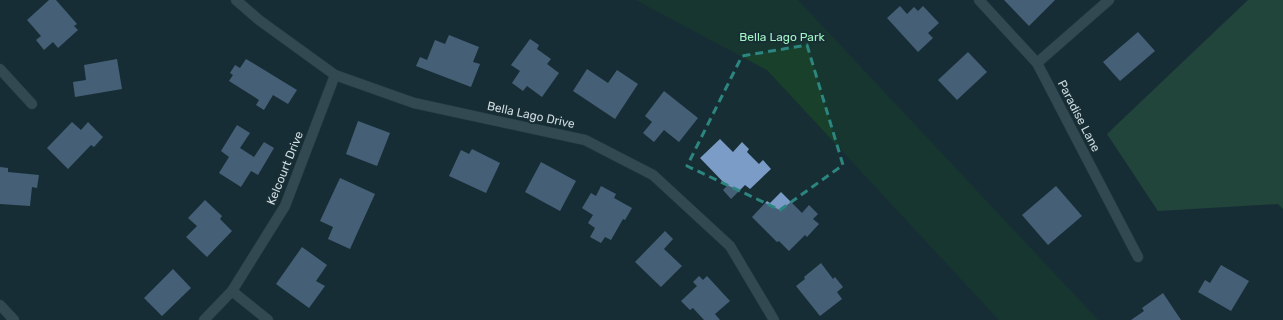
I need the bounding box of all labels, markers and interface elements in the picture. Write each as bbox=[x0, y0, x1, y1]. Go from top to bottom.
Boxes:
park label: Bella Lago Park bbox=[739, 30, 826, 44]
street label: Paradise Lane bbox=[1055, 78, 1103, 154]
street label: Bella Lago Drive bbox=[486, 99, 576, 131]
street label: Kelcourt Drive bbox=[264, 129, 306, 207]

